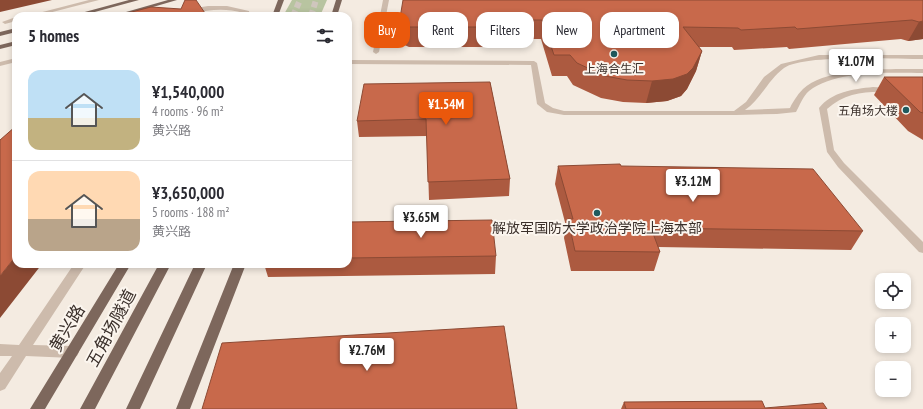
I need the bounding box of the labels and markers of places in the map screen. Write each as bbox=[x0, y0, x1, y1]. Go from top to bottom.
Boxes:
marker: 上海合生汇 bbox=[609, 49, 619, 59]
pin: ¥1.07M bbox=[823, 49, 889, 83]
place label: 上海合生汇 bbox=[584, 61, 644, 76]
pin: ¥1.54M bbox=[413, 92, 479, 126]
place label: 五角场大楼 bbox=[838, 103, 898, 118]
marker: 五角场大楼 bbox=[901, 105, 911, 115]
pin: ¥3.12M bbox=[660, 169, 726, 203]
pin: ¥3.65M bbox=[388, 205, 454, 239]
marker: 解放军国防大学政治学院上海本部 bbox=[592, 208, 602, 218]
place label: 解放军国防大学政治学院上海本部 bbox=[492, 219, 702, 237]
pin: ¥2.76M bbox=[334, 338, 400, 372]

